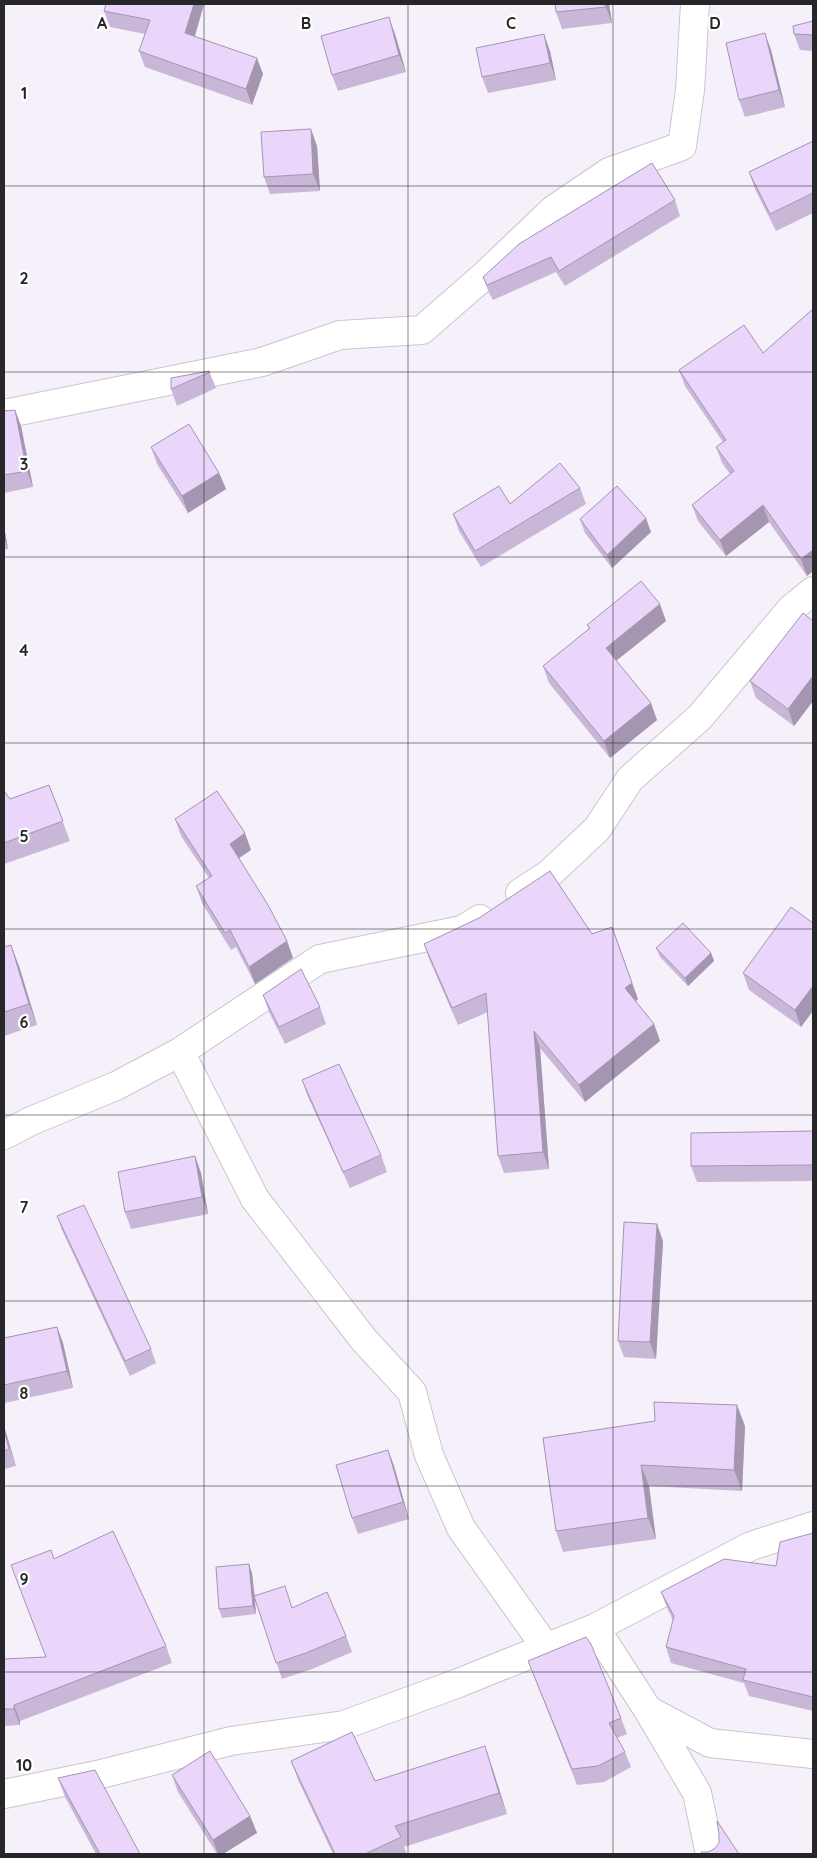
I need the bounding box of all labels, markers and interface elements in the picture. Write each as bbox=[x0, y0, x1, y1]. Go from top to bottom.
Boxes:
text: A bbox=[97, 13, 108, 33]
text: B bbox=[301, 13, 311, 33]
text: C bbox=[506, 13, 516, 33]
text: D bbox=[709, 13, 721, 33]
text: 1 bbox=[21, 83, 27, 103]
text: 2 bbox=[19, 268, 29, 288]
text: 3 bbox=[20, 454, 28, 474]
text: 4 bbox=[19, 640, 29, 660]
text: 5 bbox=[19, 826, 29, 846]
text: 6 bbox=[20, 1012, 29, 1032]
text: 7 bbox=[20, 1197, 29, 1217]
text: 8 bbox=[20, 1383, 29, 1403]
text: 9 bbox=[19, 1569, 29, 1589]
text: 10 bbox=[16, 1755, 32, 1775]

